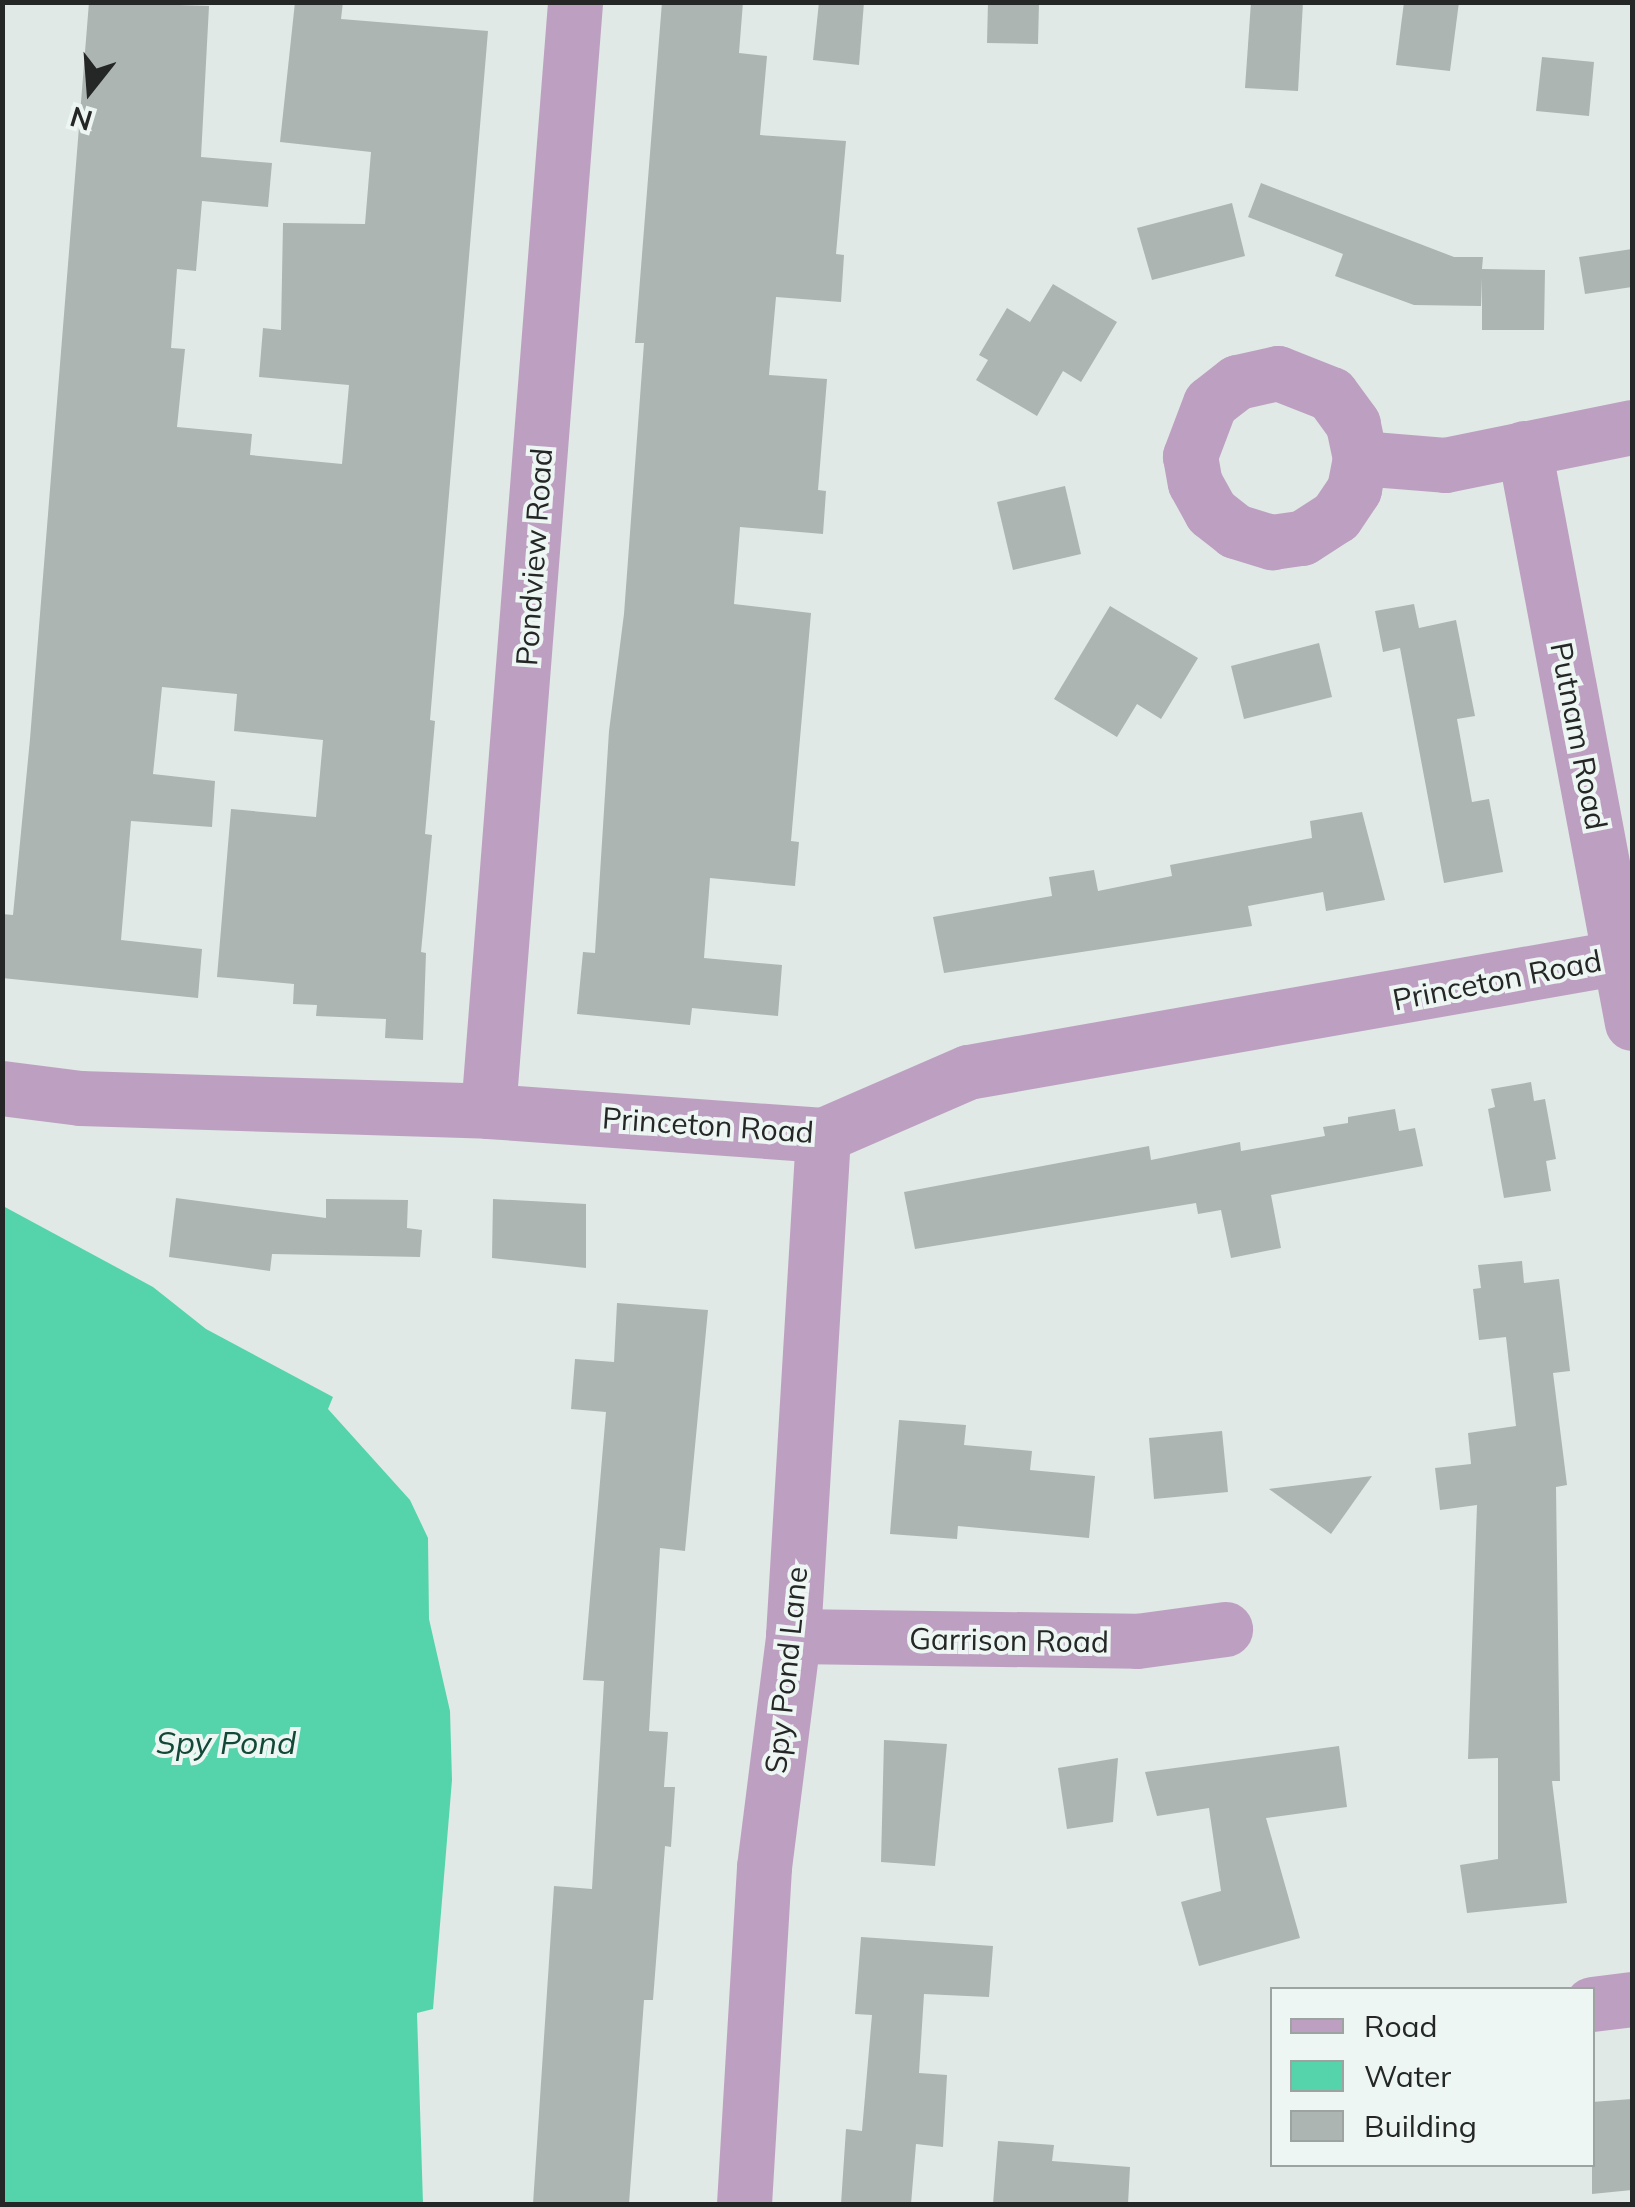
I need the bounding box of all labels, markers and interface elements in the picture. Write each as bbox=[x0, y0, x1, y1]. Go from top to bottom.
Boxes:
north arrow bbox=[40, 40, 140, 140]
text: N bbox=[66, 99, 96, 139]
street label: Pondview Road bbox=[508, 447, 560, 667]
street label: Putnam Road bbox=[1543, 639, 1615, 833]
street label: Princeton Road bbox=[1389, 942, 1605, 1018]
street label: Princeton Road bbox=[601, 1100, 815, 1150]
street label: Spy Pond Lane bbox=[757, 1565, 815, 1775]
street label: Garrison Road bbox=[909, 1620, 1109, 1660]
water label: Spy Pond bbox=[156, 1723, 296, 1761]
legend bbox=[1270, 1987, 1595, 2167]
text: Road bbox=[1364, 2007, 1438, 2045]
text: Water bbox=[1364, 2057, 1451, 2095]
text: Building bbox=[1364, 2107, 1477, 2145]

